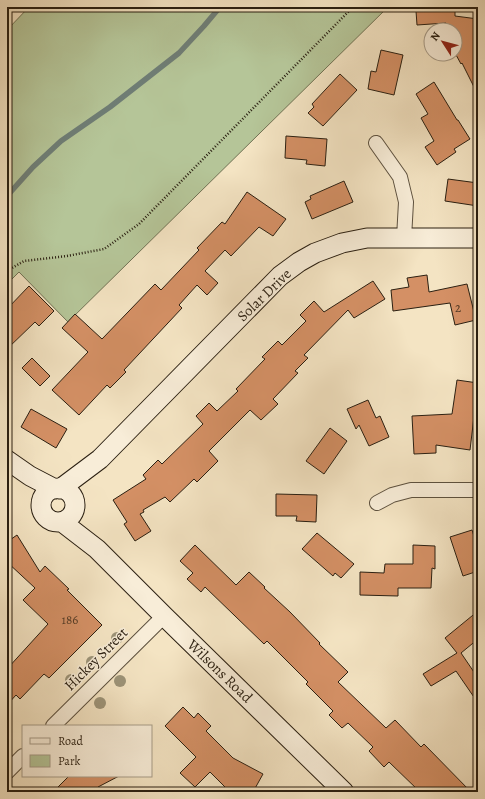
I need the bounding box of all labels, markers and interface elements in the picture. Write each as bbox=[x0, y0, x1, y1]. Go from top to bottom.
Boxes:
north arrow bbox=[423, 22, 463, 62]
text: N bbox=[427, 29, 444, 44]
street label: Solar Drive bbox=[233, 264, 296, 326]
house number: 2 bbox=[455, 299, 461, 316]
house number: 186 bbox=[62, 611, 78, 628]
street label: Hickey Street bbox=[60, 623, 132, 695]
street label: Wilsons Road bbox=[182, 634, 258, 708]
legend bbox=[22, 725, 152, 777]
text: Road bbox=[58, 733, 84, 749]
text: Park bbox=[58, 753, 81, 769]

